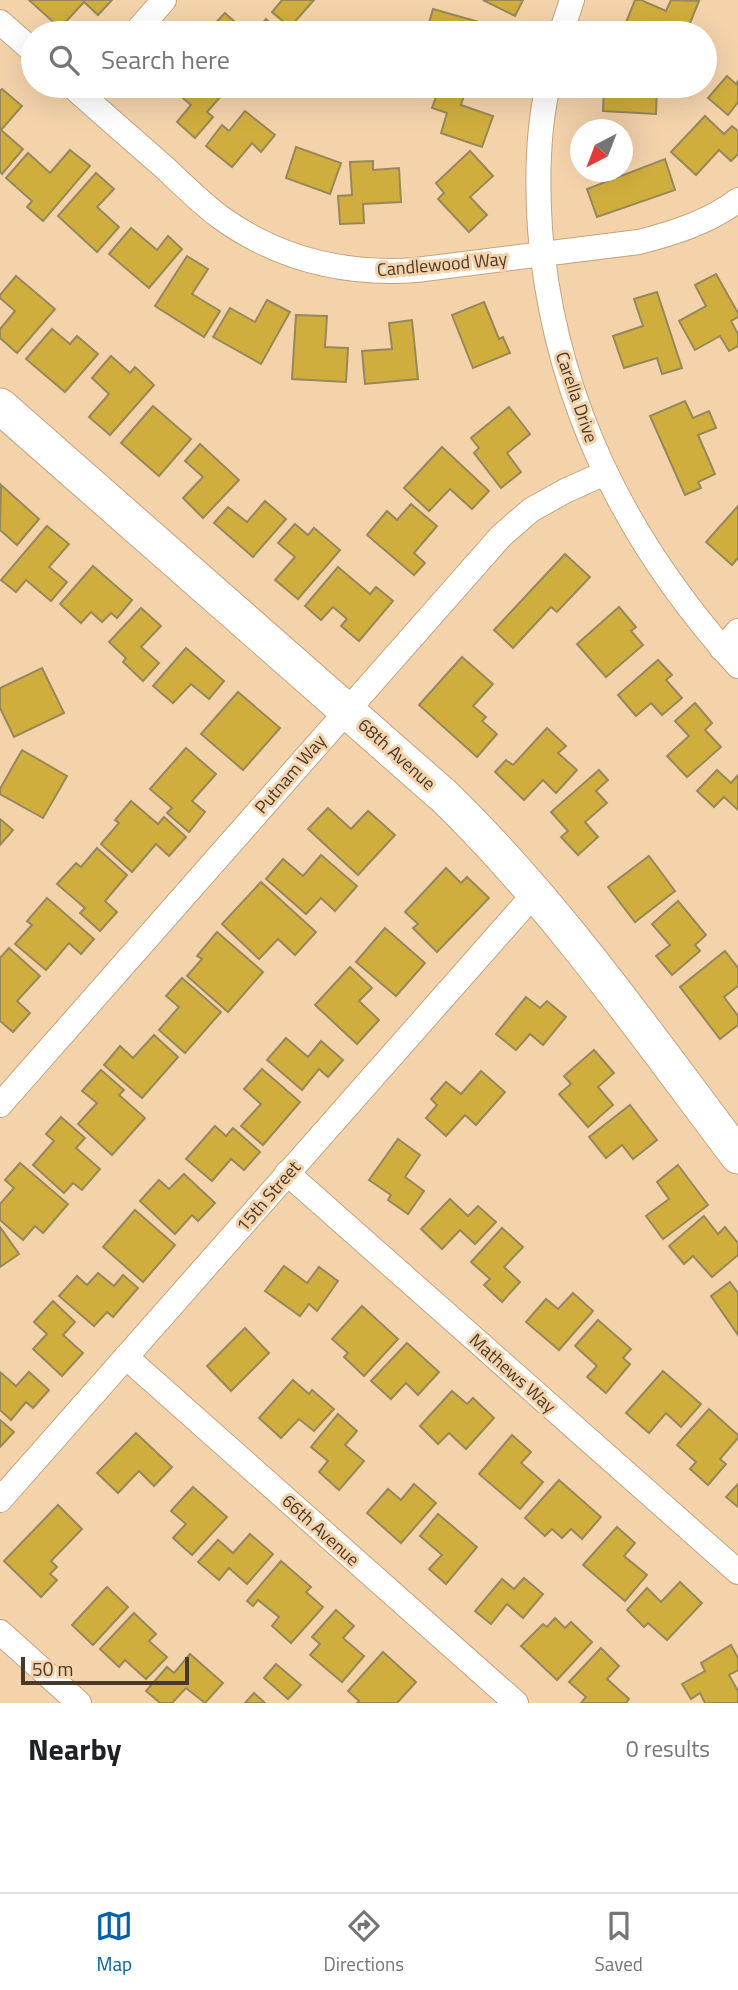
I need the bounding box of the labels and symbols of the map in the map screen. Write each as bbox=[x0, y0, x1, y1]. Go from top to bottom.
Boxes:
north arrow bbox=[570, 119, 633, 182]
street label: Candlewood Way bbox=[376, 245, 509, 283]
street label: Carella Drive bbox=[549, 348, 605, 446]
street label: 68th Avenue bbox=[352, 712, 442, 796]
street label: Putnam Way bbox=[248, 728, 332, 820]
street label: 15th Street bbox=[229, 1154, 307, 1238]
street label: Mathews Way bbox=[464, 1327, 563, 1419]
street label: 66th Avenue bbox=[276, 1488, 366, 1572]
scale bar bbox=[21, 1654, 189, 1686]

